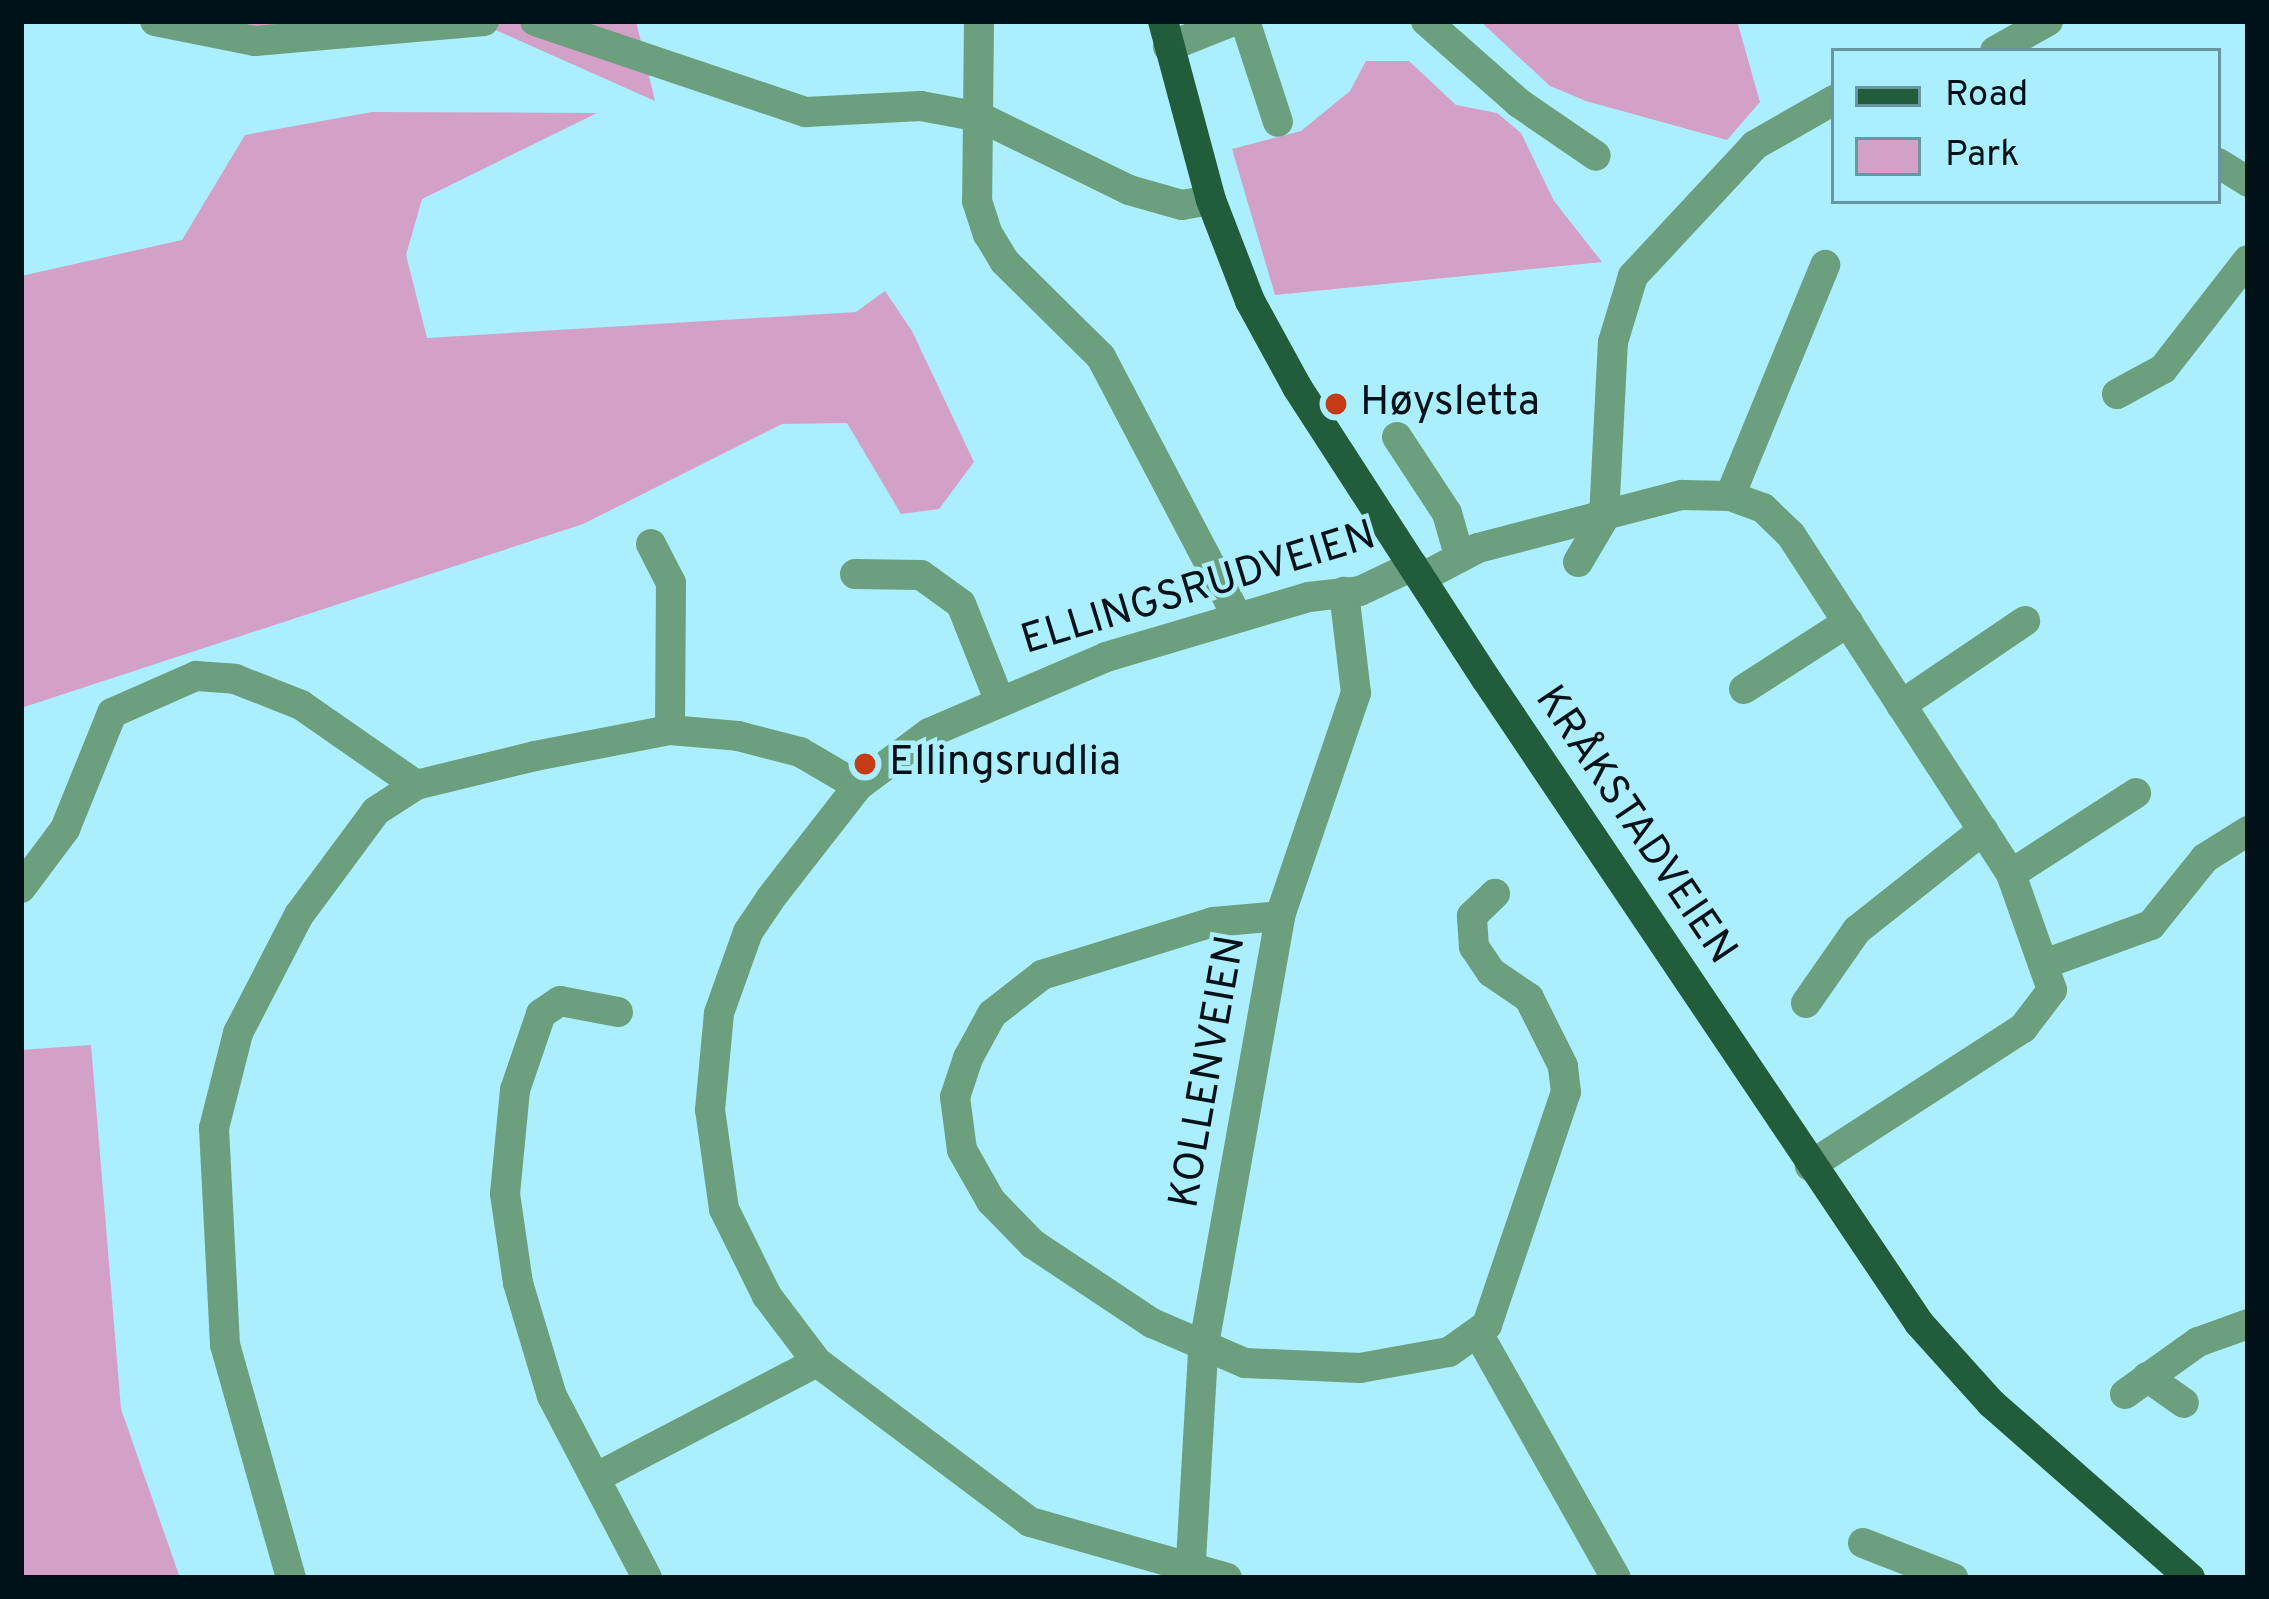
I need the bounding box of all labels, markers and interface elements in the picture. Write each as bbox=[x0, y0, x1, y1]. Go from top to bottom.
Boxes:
legend bbox=[1831, 48, 2221, 204]
text: Road bbox=[1945, 73, 2028, 119]
text: Park bbox=[1945, 133, 2019, 179]
place label: Høysletta bbox=[1360, 379, 1540, 429]
marker: Høysletta bbox=[1323, 391, 1349, 417]
street label: ELLINGSRUDVEIEN bbox=[1016, 512, 1382, 668]
street label: KRÅKSTADVEIEN bbox=[1522, 677, 1746, 975]
place label: Ellingsrudlia bbox=[889, 739, 1121, 789]
marker: Ellingsrudlia bbox=[852, 751, 878, 777]
street label: KOLLENVEIEN bbox=[1161, 932, 1259, 1212]

